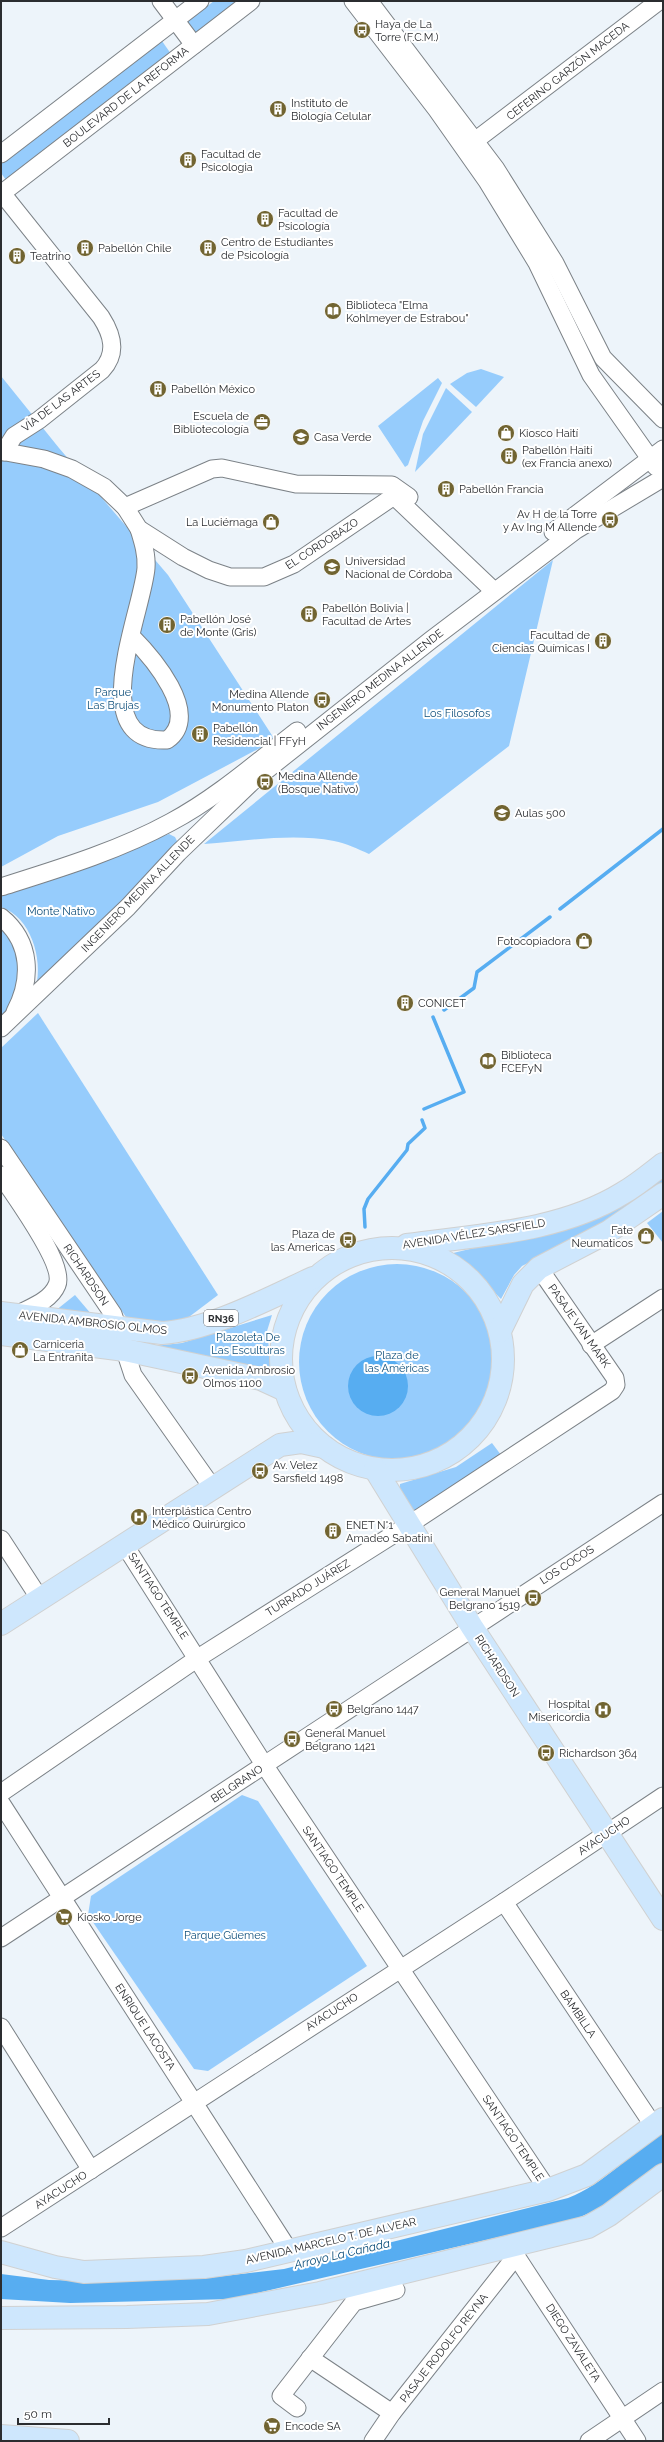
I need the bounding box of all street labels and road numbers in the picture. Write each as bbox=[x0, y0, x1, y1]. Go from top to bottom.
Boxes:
street label: CEFERINO GARZÓN MACEDA bbox=[504, 18, 632, 123]
street label: BOULEVARD DE LA REFORMA bbox=[61, 44, 192, 150]
street label: VÍA DE LAS ARTES bbox=[19, 366, 103, 435]
street label: EL CORDOBAZO bbox=[283, 516, 361, 572]
street label: INGENIERO MEDINA ALLENDE bbox=[314, 626, 446, 733]
street label: INGENIERO MEDINA ALLENDE bbox=[79, 833, 197, 955]
street label: AVENIDA VÉLEZ SARSFIELD bbox=[402, 1215, 546, 1252]
street label: RICHARDSON bbox=[61, 1242, 111, 1308]
street label: PASAJE VAN MARK bbox=[545, 1282, 613, 1371]
street label: AVENIDA AMBROSIO OLMOS bbox=[18, 1309, 168, 1337]
road number: RN36 bbox=[204, 1310, 238, 1326]
street label: LOS COCOS bbox=[537, 1543, 597, 1587]
street label: SANTIAGO TEMPLE bbox=[125, 1550, 191, 1642]
street label: TURRADO JUÁREZ bbox=[263, 1556, 353, 1619]
street label: RICHARDSON bbox=[472, 1632, 522, 1700]
street label: BELGRANO bbox=[209, 1762, 265, 1806]
street label: AYACUCHO bbox=[576, 1814, 632, 1858]
street label: SANTIAGO TEMPLE bbox=[299, 1824, 367, 1915]
street label: ENRIQUE LACOSTA bbox=[112, 1981, 178, 2073]
street label: BAMBILLA bbox=[557, 1988, 599, 2041]
street label: AYACUCHO bbox=[303, 1990, 361, 2034]
street label: SANTIAGO TEMPLE bbox=[479, 2093, 547, 2184]
street label: AYACUCHO bbox=[32, 2168, 90, 2212]
street label: AVENIDA MARCELO T. DE ALVEAR bbox=[245, 2215, 417, 2267]
street label: PASAJE RODOLFO REYNA bbox=[397, 2290, 491, 2405]
street label: DIEGO ZAVALETA bbox=[543, 2301, 603, 2385]

